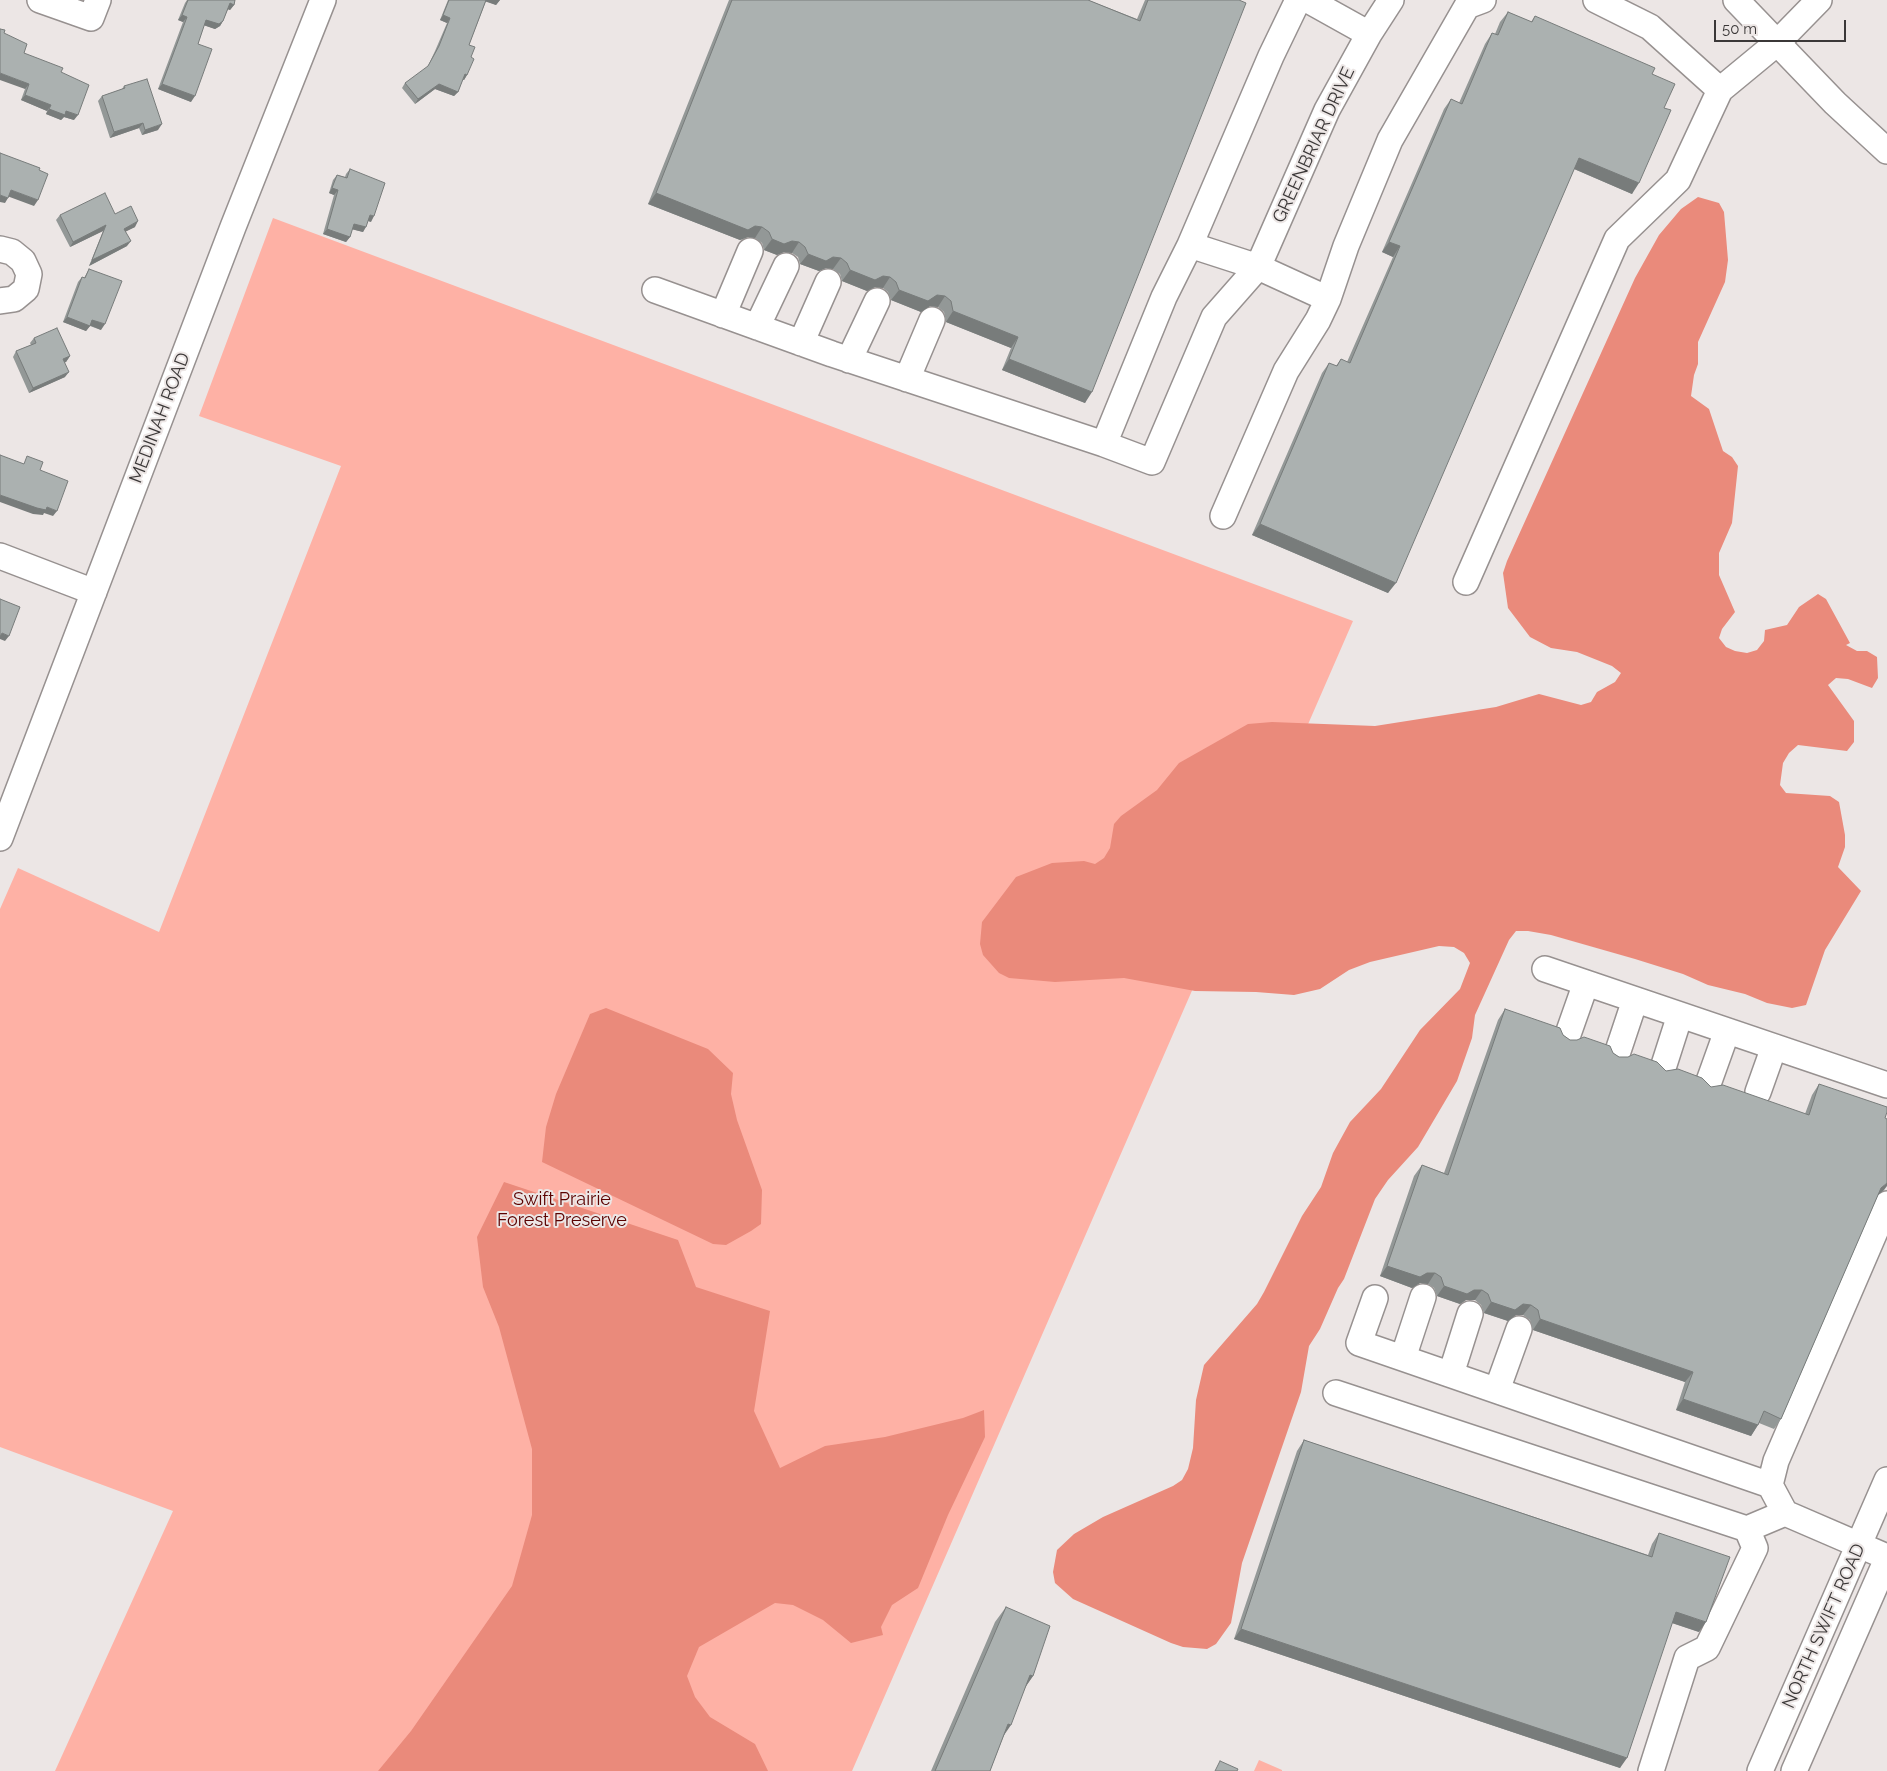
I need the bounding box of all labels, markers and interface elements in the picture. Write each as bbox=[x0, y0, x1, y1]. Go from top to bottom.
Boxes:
scale bar bbox=[1717, 10, 1850, 42]
text: 50 m bbox=[1722, 20, 1757, 38]
street label: GREENBRIAR DRIVE bbox=[1268, 64, 1360, 226]
street label: MEDINAH ROAD bbox=[125, 350, 195, 486]
park label: Swift Prairie Forest Preserve bbox=[497, 1189, 627, 1232]
street label: NORTH SWIFT ROAD bbox=[1778, 1540, 1870, 1712]

